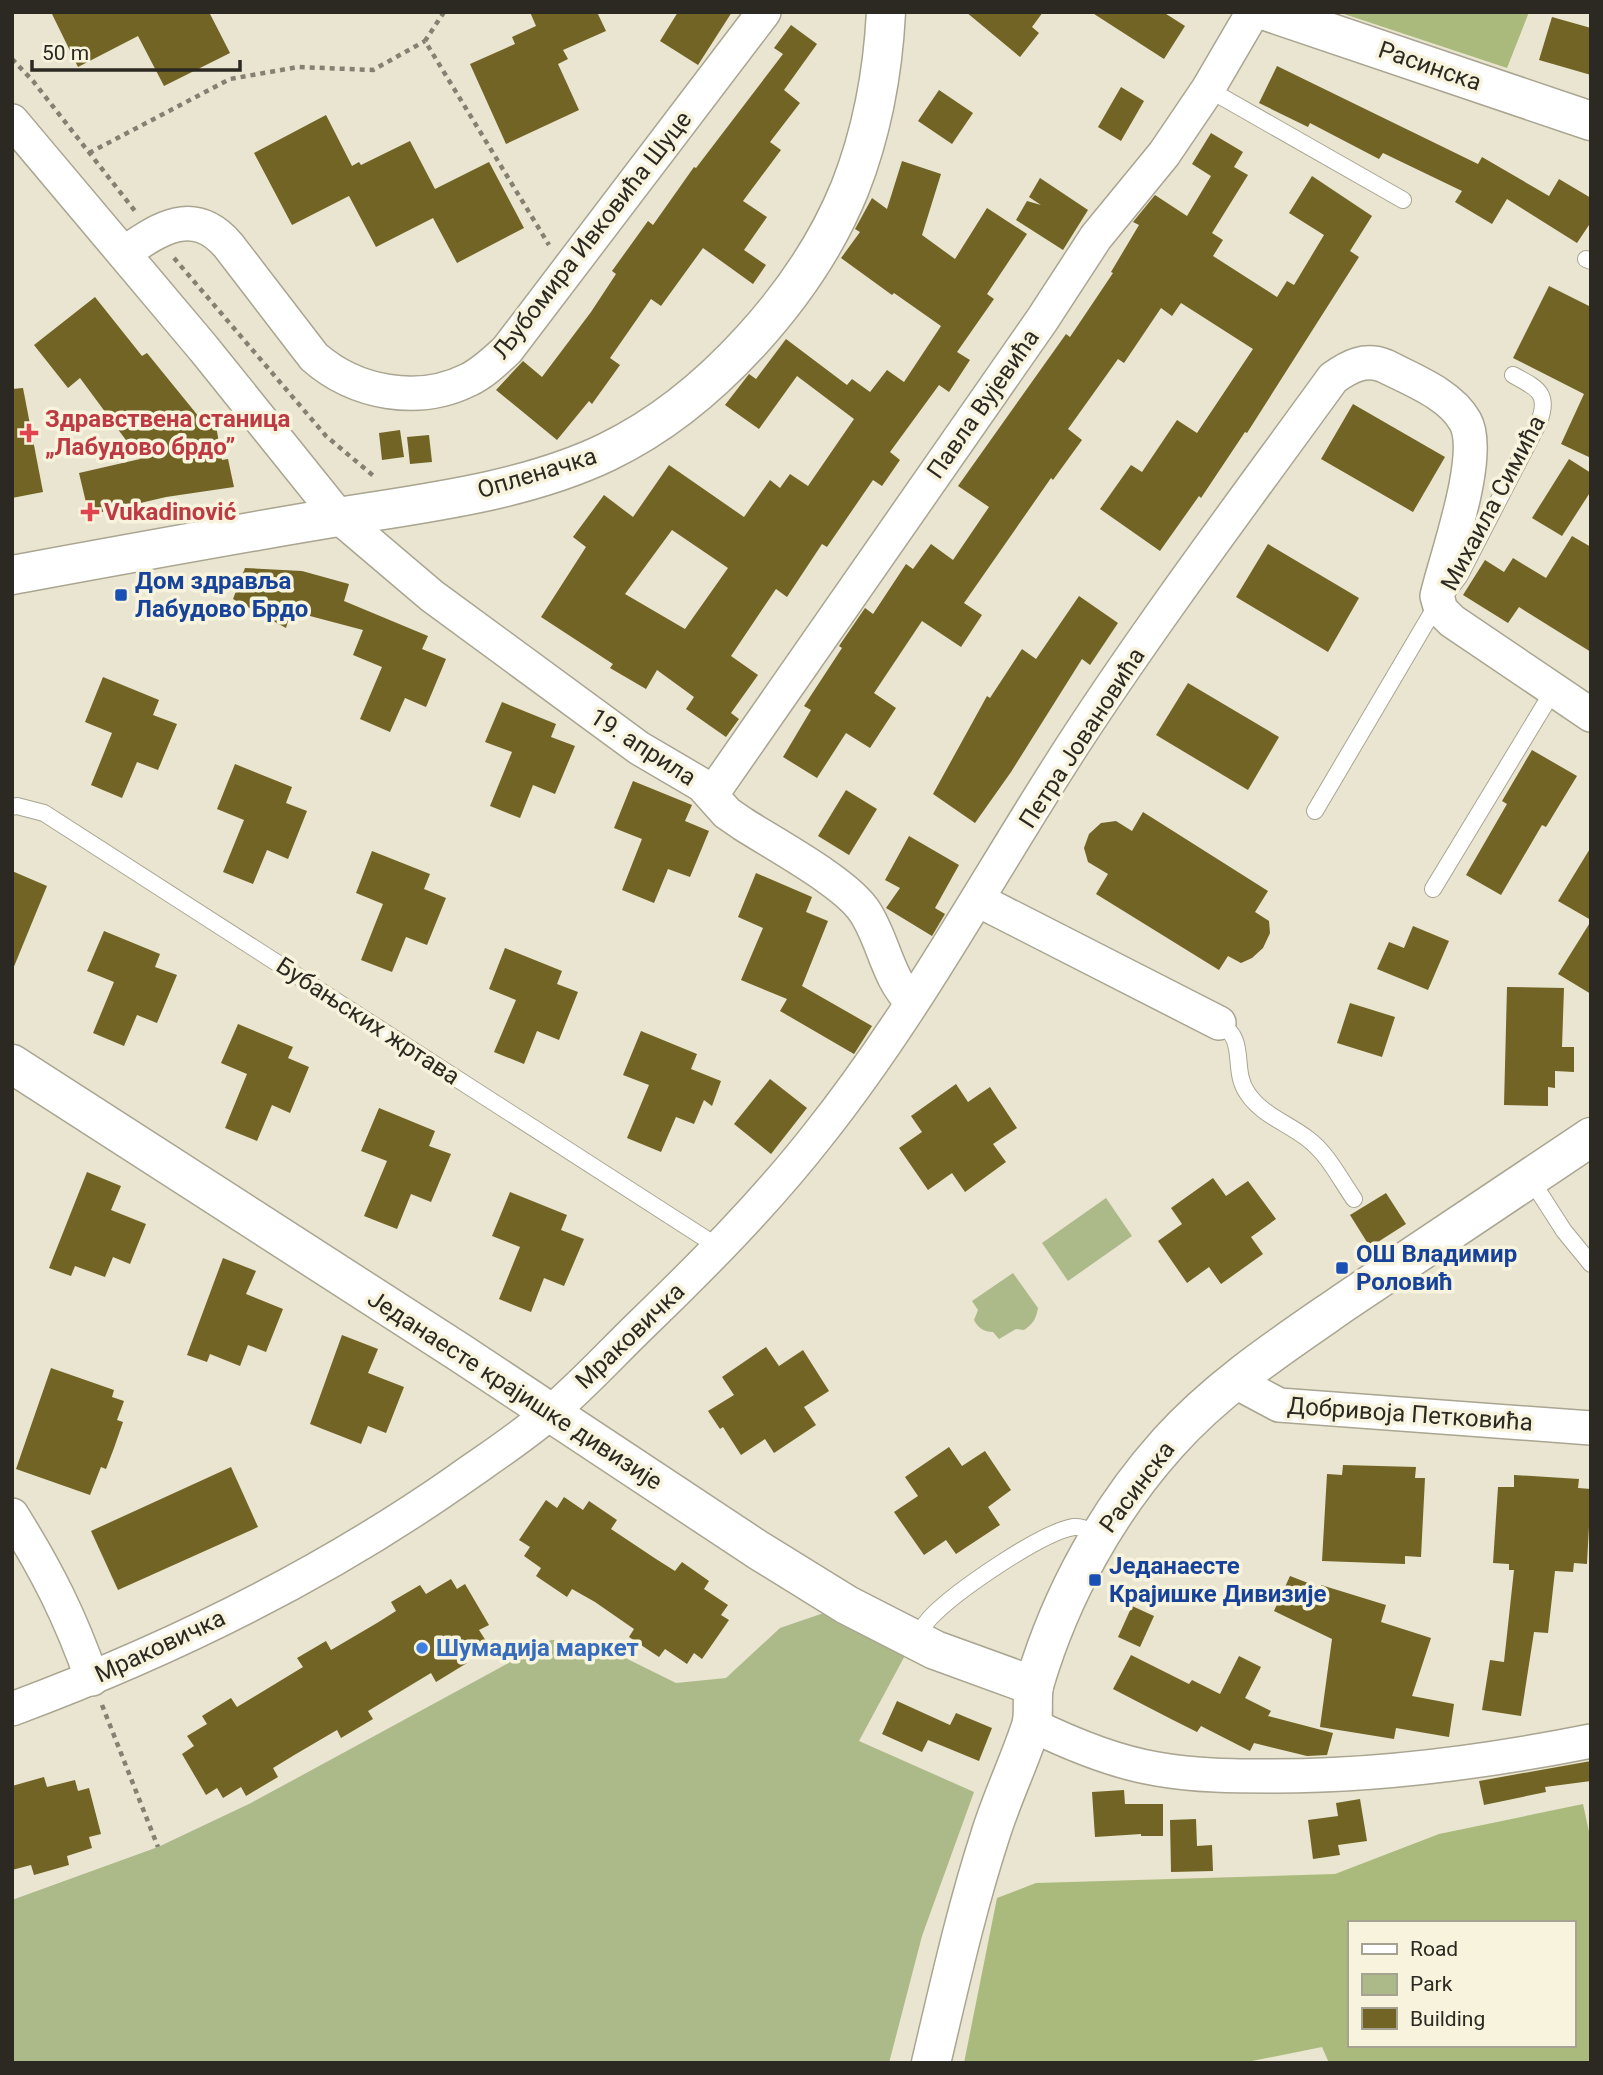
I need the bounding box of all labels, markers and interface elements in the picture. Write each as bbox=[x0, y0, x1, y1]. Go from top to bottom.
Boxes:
scale bar bbox=[32, 28, 240, 72]
street label: Расинска bbox=[1375, 35, 1485, 97]
text: 50 m bbox=[42, 41, 89, 65]
street label: Љубомира Ивковића Шуце bbox=[487, 106, 697, 364]
street label: Павла Вујевића bbox=[921, 324, 1045, 484]
place label: Здравствена станица „Лабудово брдо” bbox=[45, 405, 291, 461]
street label: Михаила Симића bbox=[1435, 411, 1551, 595]
marker: Здравствена станица „Лабудово брдо” bbox=[19, 423, 39, 443]
street label: Опленачка bbox=[474, 442, 600, 504]
place label: Vukadinović bbox=[104, 498, 236, 526]
marker: Vukadinović bbox=[82, 504, 98, 520]
place label: Дом здравља Лабудово Брдо bbox=[135, 567, 308, 623]
marker: Дом здравља Лабудово Брдо bbox=[113, 587, 129, 603]
street label: Петра Јовановића bbox=[1013, 643, 1151, 833]
street label: 19. априла bbox=[585, 702, 701, 792]
street label: Бубањских жртава bbox=[271, 951, 465, 1091]
place label: ОШ Владимир Роловић bbox=[1356, 1240, 1517, 1296]
marker: ОШ Владимир Роловић bbox=[1334, 1260, 1350, 1276]
street label: Мраковичка bbox=[570, 1277, 690, 1395]
street label: Једанаесте крајишке дивизије bbox=[363, 1284, 667, 1496]
street label: Добривоја Петковића bbox=[1286, 1391, 1534, 1437]
street label: Расинска bbox=[1094, 1436, 1180, 1538]
place label: Једанаесте Крајишке Дивизије bbox=[1109, 1552, 1326, 1608]
marker: Једанаесте Крајишке Дивизије bbox=[1087, 1572, 1103, 1588]
street label: Мраковичка bbox=[90, 1604, 230, 1688]
place label: Шумадија маркет bbox=[436, 1634, 639, 1662]
marker: Шумадија маркет bbox=[414, 1640, 430, 1656]
legend bbox=[1348, 1921, 1575, 2047]
text: Road bbox=[1410, 1937, 1458, 1961]
text: Park bbox=[1410, 1972, 1453, 1996]
text: Building bbox=[1410, 2007, 1485, 2031]

